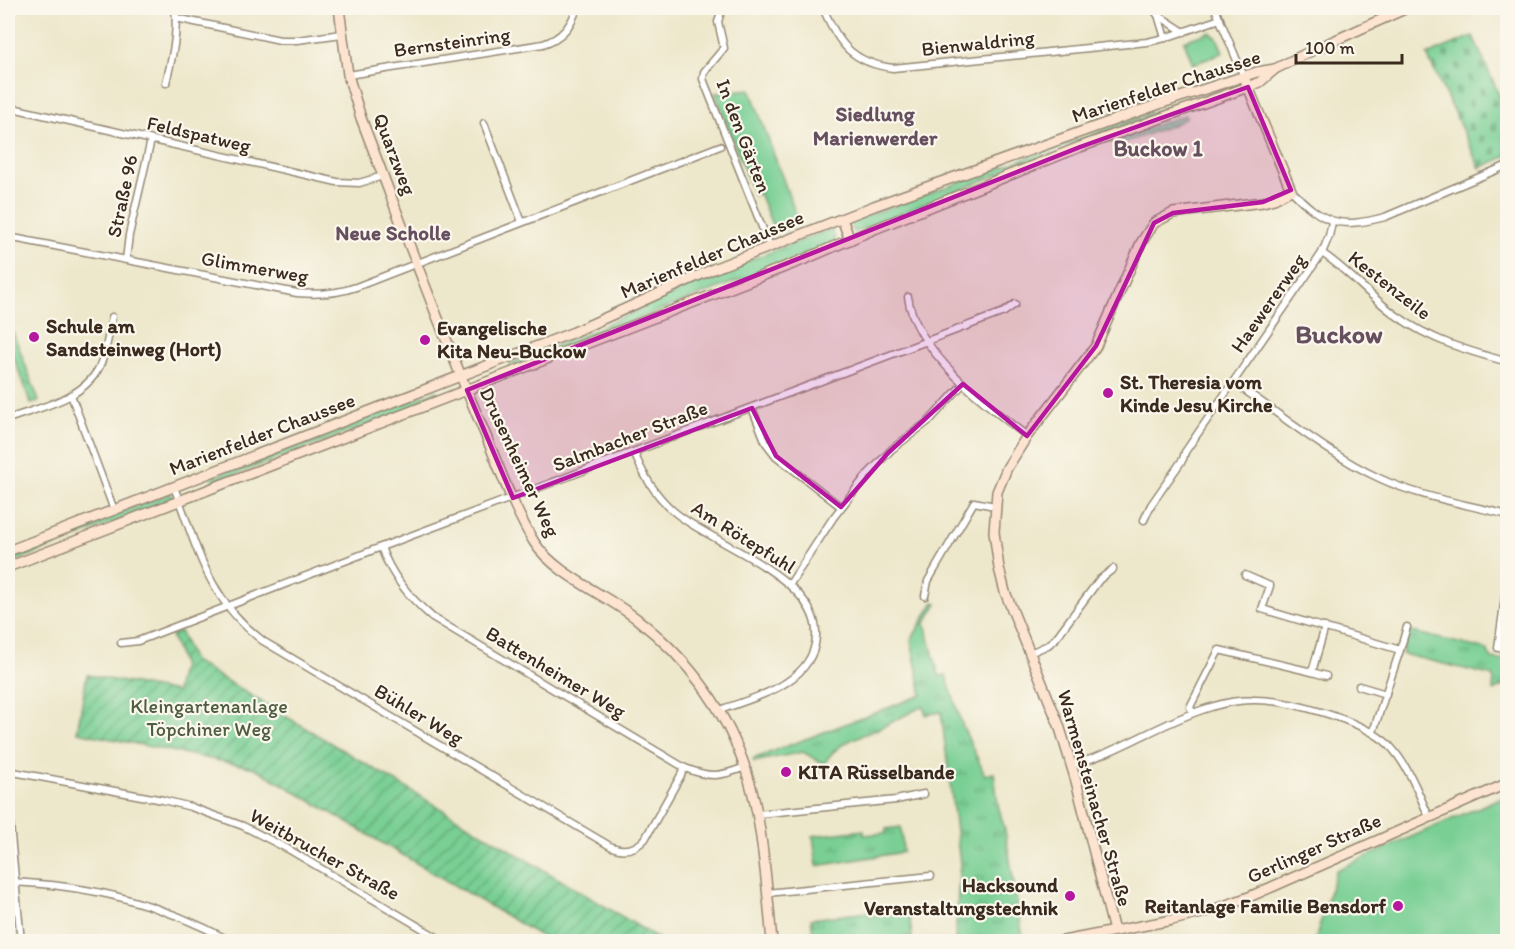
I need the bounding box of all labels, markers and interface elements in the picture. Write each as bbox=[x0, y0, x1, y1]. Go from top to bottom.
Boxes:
street label: Bernsteinring bbox=[392, 22, 513, 62]
street label: Bienwaldring bbox=[920, 25, 1037, 61]
scale bar bbox=[1296, 27, 1402, 65]
text: 100 m bbox=[1305, 37, 1355, 59]
street label: Marienfelder Chaussee bbox=[1069, 44, 1263, 128]
street label: In den Gärten bbox=[711, 76, 777, 196]
district label: Siedlung Marienwerder bbox=[813, 101, 938, 150]
street label: Feldspatweg bbox=[145, 110, 254, 158]
street label: Quarzweg bbox=[368, 110, 422, 199]
district label: Buckow 1 bbox=[1113, 135, 1203, 162]
street label: Straße 96 bbox=[102, 152, 142, 240]
street label: Marienfelder Chaussee bbox=[617, 204, 807, 304]
district label: Neue Scholle bbox=[335, 220, 451, 245]
street label: Kestenzeile bbox=[1344, 245, 1436, 325]
street label: Glimmerweg bbox=[199, 246, 311, 288]
street label: Haewererweg bbox=[1225, 248, 1311, 357]
place label: Schule am Sandsteinweg (Hort) bbox=[46, 314, 221, 362]
place label: Evangelische Kita Neu-Buckow bbox=[437, 316, 587, 363]
district label: Buckow bbox=[1295, 318, 1383, 350]
marker: Schule am Sandsteinweg (Hort) bbox=[27, 330, 41, 344]
marker: Evangelische Kita Neu-Buckow bbox=[418, 333, 432, 347]
place label: St. Theresia vom Kinde Jesu Kirche bbox=[1120, 370, 1273, 417]
street label: Drusenheimer Weg bbox=[475, 383, 566, 541]
marker: St. Theresia vom Kinde Jesu Kirche bbox=[1101, 386, 1115, 400]
street label: Marienfelder Chaussee bbox=[166, 387, 358, 481]
street label: Salmbacher Straße bbox=[549, 395, 711, 477]
street label: Am Rötepfuhl bbox=[687, 495, 801, 579]
street label: Battenheimer Weg bbox=[482, 621, 631, 724]
street label: Bühler Weg bbox=[370, 678, 468, 750]
street label: Warmensteinacher Straße bbox=[1053, 687, 1137, 909]
park label: Kleingartenanlage Töpchiner Weg bbox=[130, 694, 288, 741]
place label: KITA Rüsselbande bbox=[798, 760, 955, 784]
marker: KITA Rüsselbande bbox=[779, 765, 793, 779]
street label: Weitbrucher Straße bbox=[246, 803, 404, 905]
street label: Gerlinger Straße bbox=[1243, 808, 1385, 888]
place label: Hacksound Veranstaltungstechnik bbox=[864, 873, 1059, 921]
marker: Hacksound Veranstaltungstechnik bbox=[1063, 889, 1077, 903]
place label: Reitanlage Familie Bensdorf bbox=[1145, 894, 1386, 919]
marker: Reitanlage Familie Bensdorf bbox=[1391, 899, 1405, 913]

